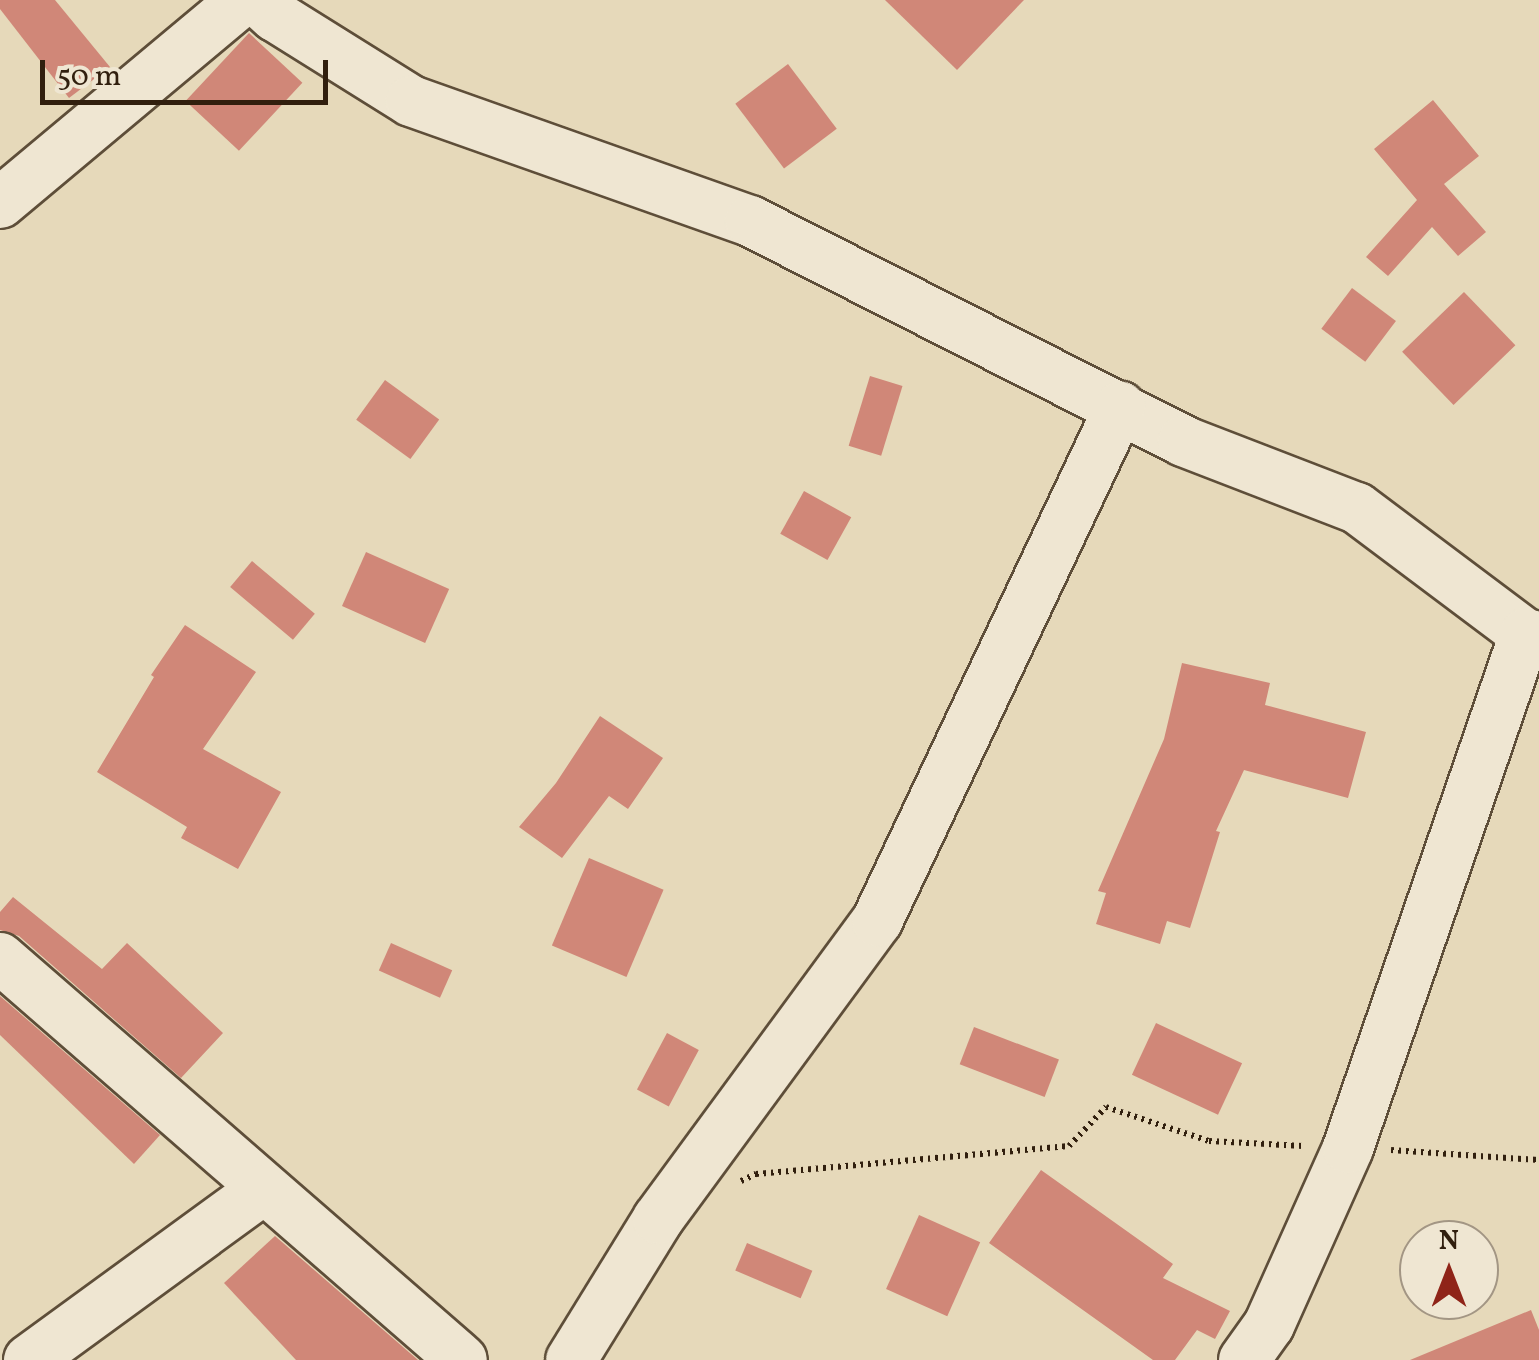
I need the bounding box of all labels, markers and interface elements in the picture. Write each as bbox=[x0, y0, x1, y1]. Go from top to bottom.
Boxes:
scale bar bbox=[45, 40, 332, 102]
text: 50 m bbox=[57, 56, 121, 98]
north arrow bbox=[1399, 1220, 1499, 1320]
text: N bbox=[1439, 1222, 1459, 1261]

